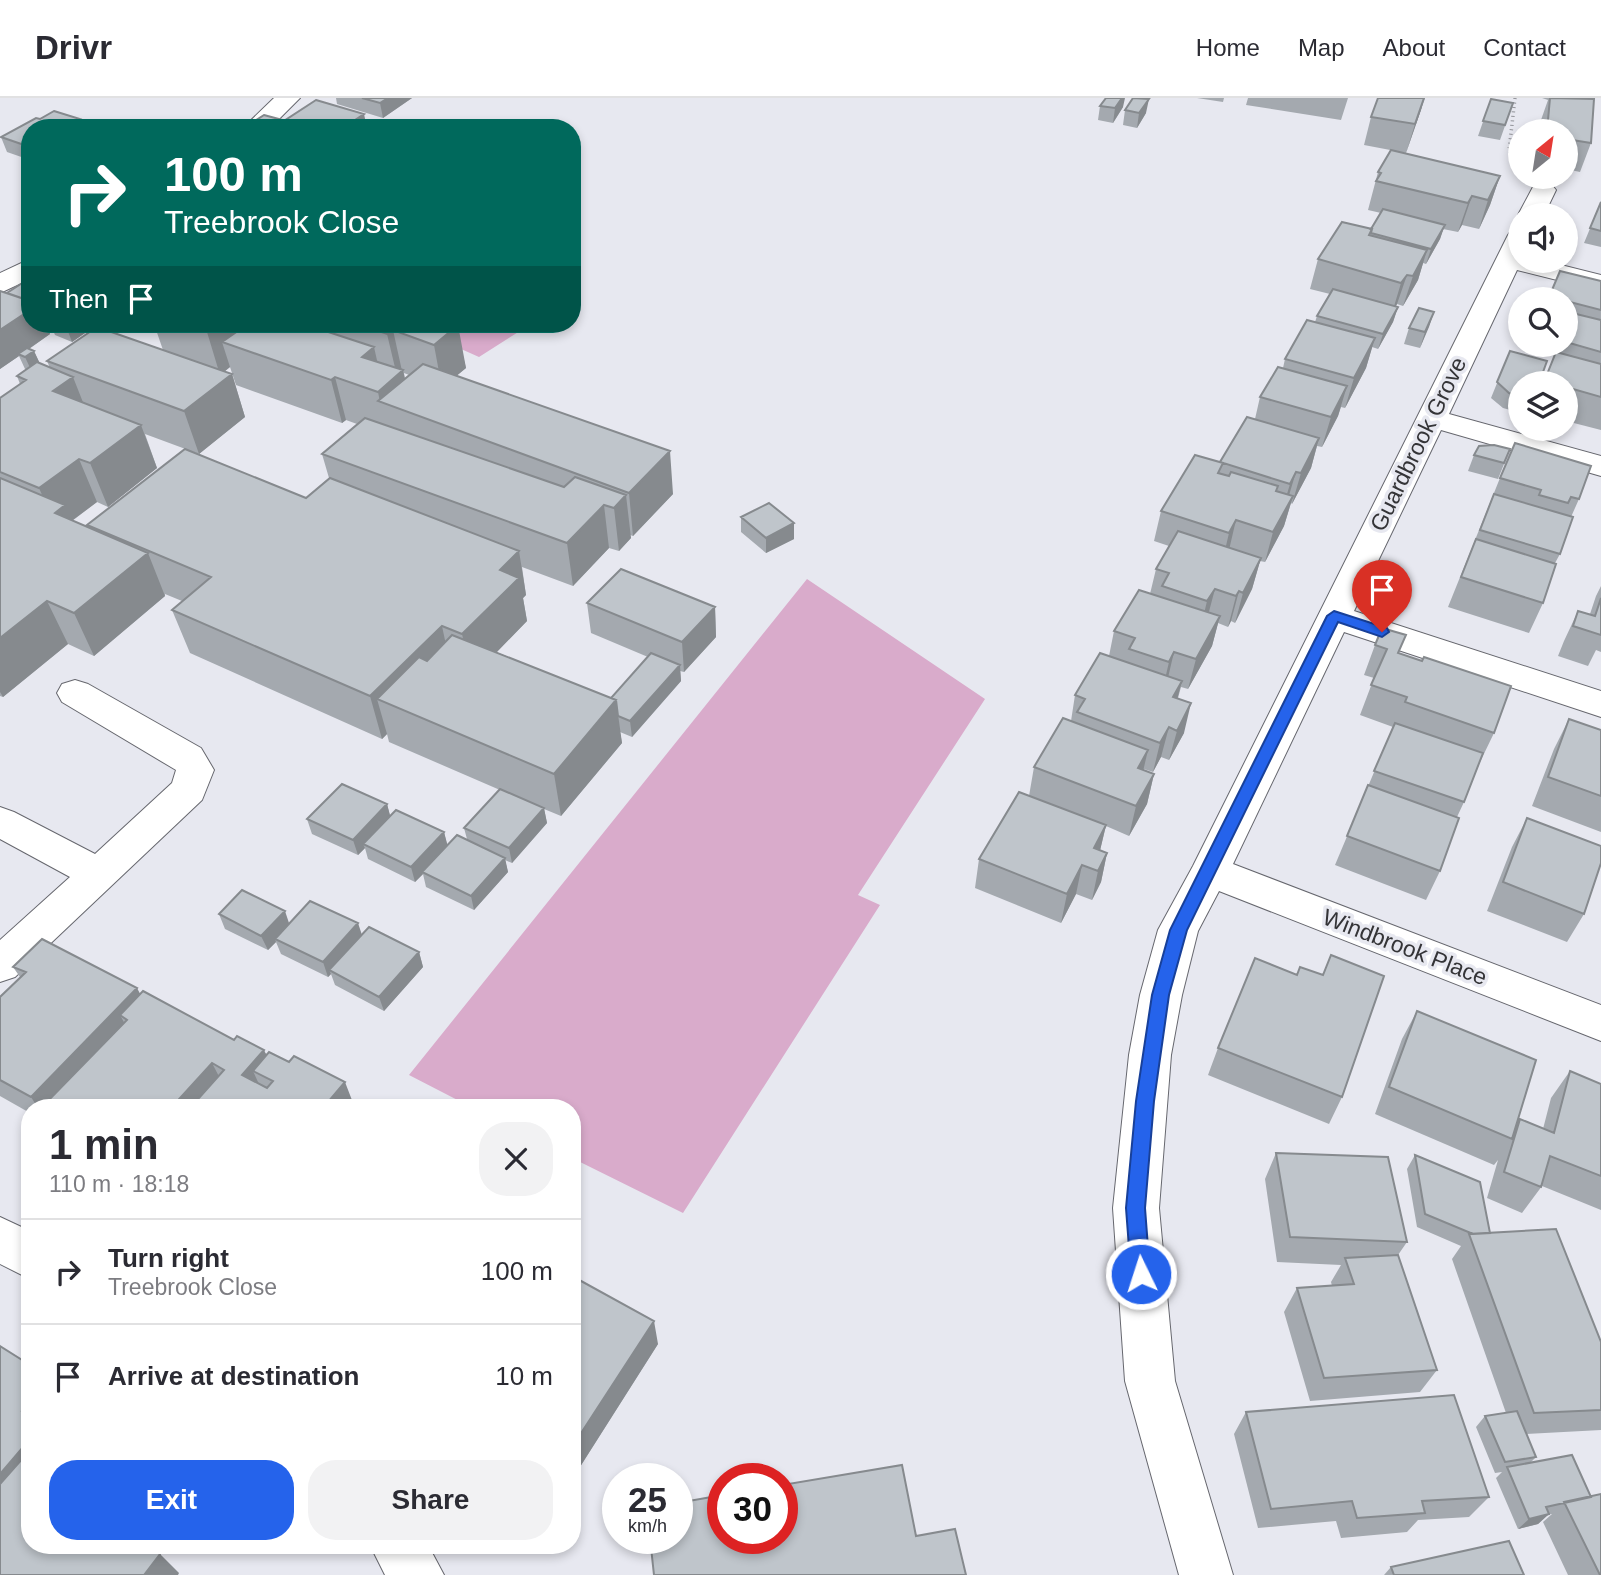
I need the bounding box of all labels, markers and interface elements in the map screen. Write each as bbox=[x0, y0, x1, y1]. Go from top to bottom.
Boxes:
text: Drivr bbox=[35, 29, 112, 66]
text: Home bbox=[1196, 34, 1260, 61]
text: Map bbox=[1298, 34, 1345, 61]
text: About bbox=[1383, 34, 1445, 61]
text: Contact bbox=[1483, 34, 1566, 61]
north arrow bbox=[1508, 119, 1578, 189]
map controls bbox=[1508, 119, 1578, 441]
icon: right bbox=[49, 147, 140, 238]
text: 100 m bbox=[164, 147, 303, 201]
button: sound bbox=[1508, 203, 1578, 273]
text: Treebrook Close bbox=[164, 204, 399, 240]
icon: arrive bbox=[122, 280, 160, 318]
text: Then bbox=[49, 284, 108, 314]
button: search bbox=[1508, 287, 1578, 357]
street label: Guardbrook Grove bbox=[1365, 353, 1471, 535]
button: layers bbox=[1508, 371, 1578, 441]
pin bbox=[1352, 560, 1412, 632]
icon: arrive bbox=[1363, 571, 1401, 609]
street label: Windbrook Place bbox=[1319, 904, 1491, 990]
text: 1 min bbox=[49, 1121, 159, 1168]
button: close bbox=[479, 1122, 553, 1196]
text: 110 m · 18:18 bbox=[49, 1171, 189, 1197]
position arrow bbox=[1104, 1237, 1178, 1311]
text: Turn right bbox=[108, 1243, 229, 1273]
icon: right bbox=[49, 1253, 87, 1291]
text: 100 m bbox=[481, 1256, 553, 1286]
text: Treebrook Close bbox=[108, 1274, 277, 1300]
icon: arrive bbox=[49, 1358, 87, 1396]
text: Arrive at destination bbox=[108, 1361, 359, 1391]
text: 10 m bbox=[495, 1361, 553, 1391]
button: Exit bbox=[49, 1460, 294, 1540]
button: Share bbox=[308, 1460, 553, 1540]
speed limit sign: 30 bbox=[707, 1463, 798, 1554]
text: 25 bbox=[628, 1480, 667, 1519]
text: km/h bbox=[628, 1516, 667, 1536]

